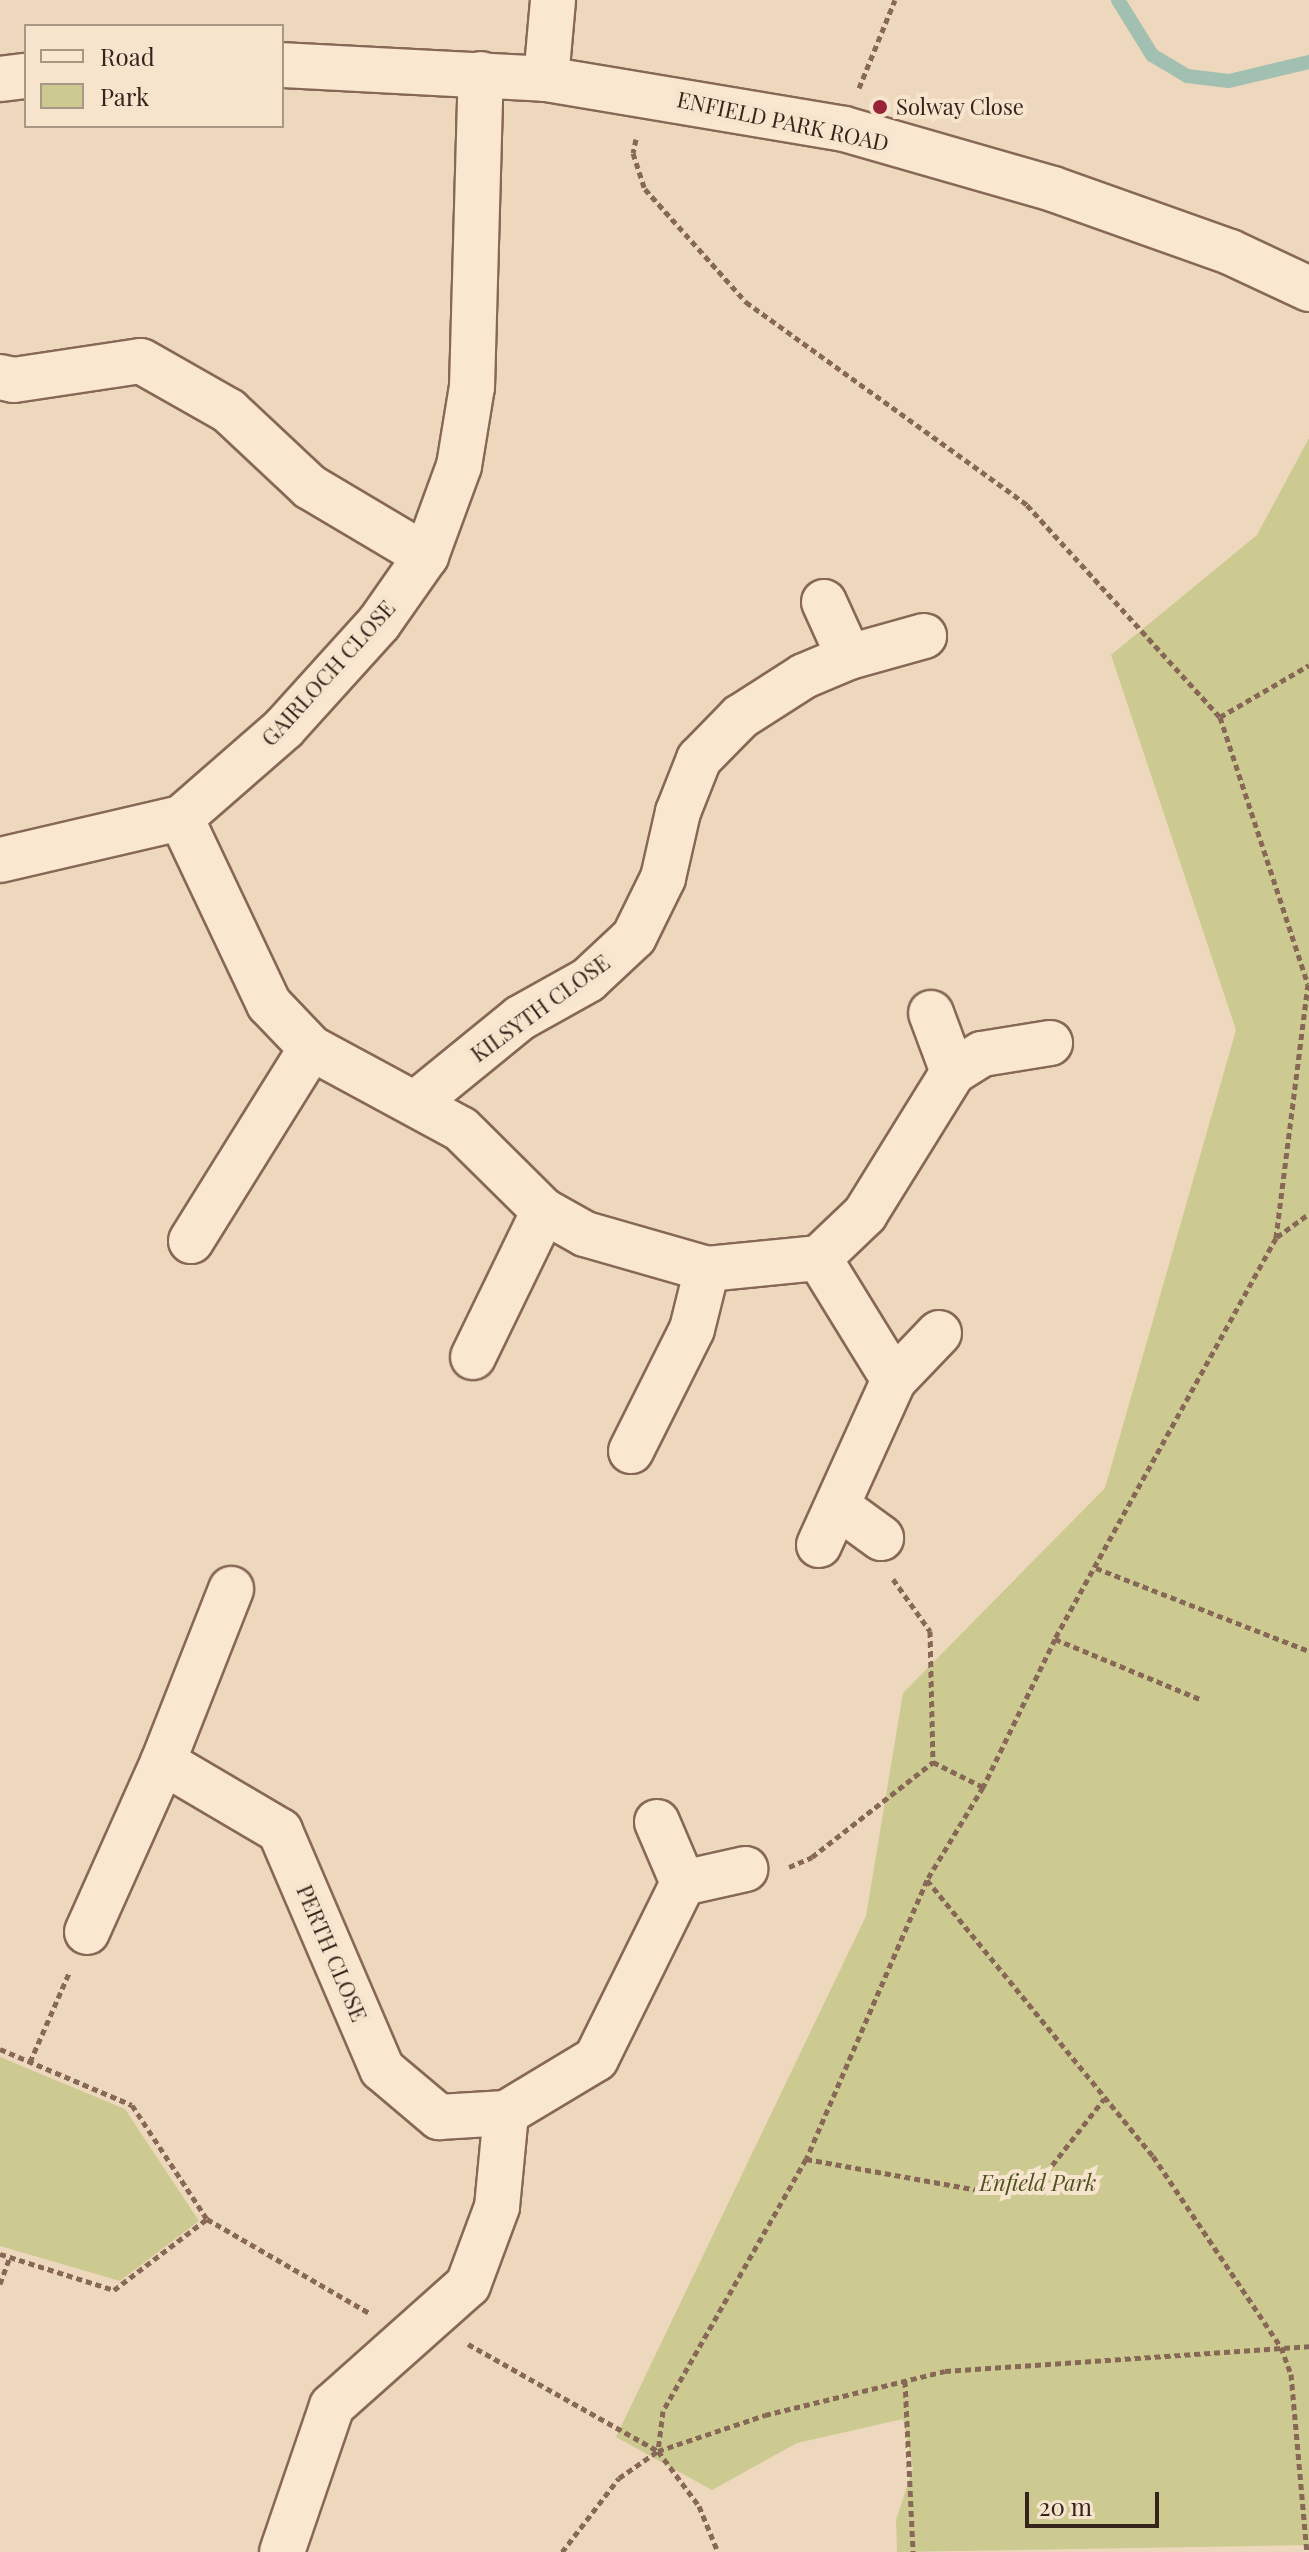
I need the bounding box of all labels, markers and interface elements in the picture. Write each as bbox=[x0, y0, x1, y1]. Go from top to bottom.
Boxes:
legend bbox=[24, 24, 284, 128]
text: Road bbox=[100, 40, 155, 72]
text: Park bbox=[100, 80, 149, 112]
street label: ENFIELD PARK ROAD bbox=[675, 86, 891, 156]
place label: Solway Close bbox=[896, 94, 1024, 120]
marker: Solway Close bbox=[871, 98, 889, 116]
street label: GAIRLOCH CLOSE bbox=[256, 595, 400, 751]
street label: KILSYTH CLOSE bbox=[465, 949, 615, 1067]
street label: PERTH CLOSE bbox=[291, 1881, 373, 2025]
park label: Enfield Park bbox=[980, 2170, 1096, 2196]
scale bar bbox=[1029, 2476, 1163, 2526]
text: 20 m bbox=[1039, 2490, 1092, 2522]

